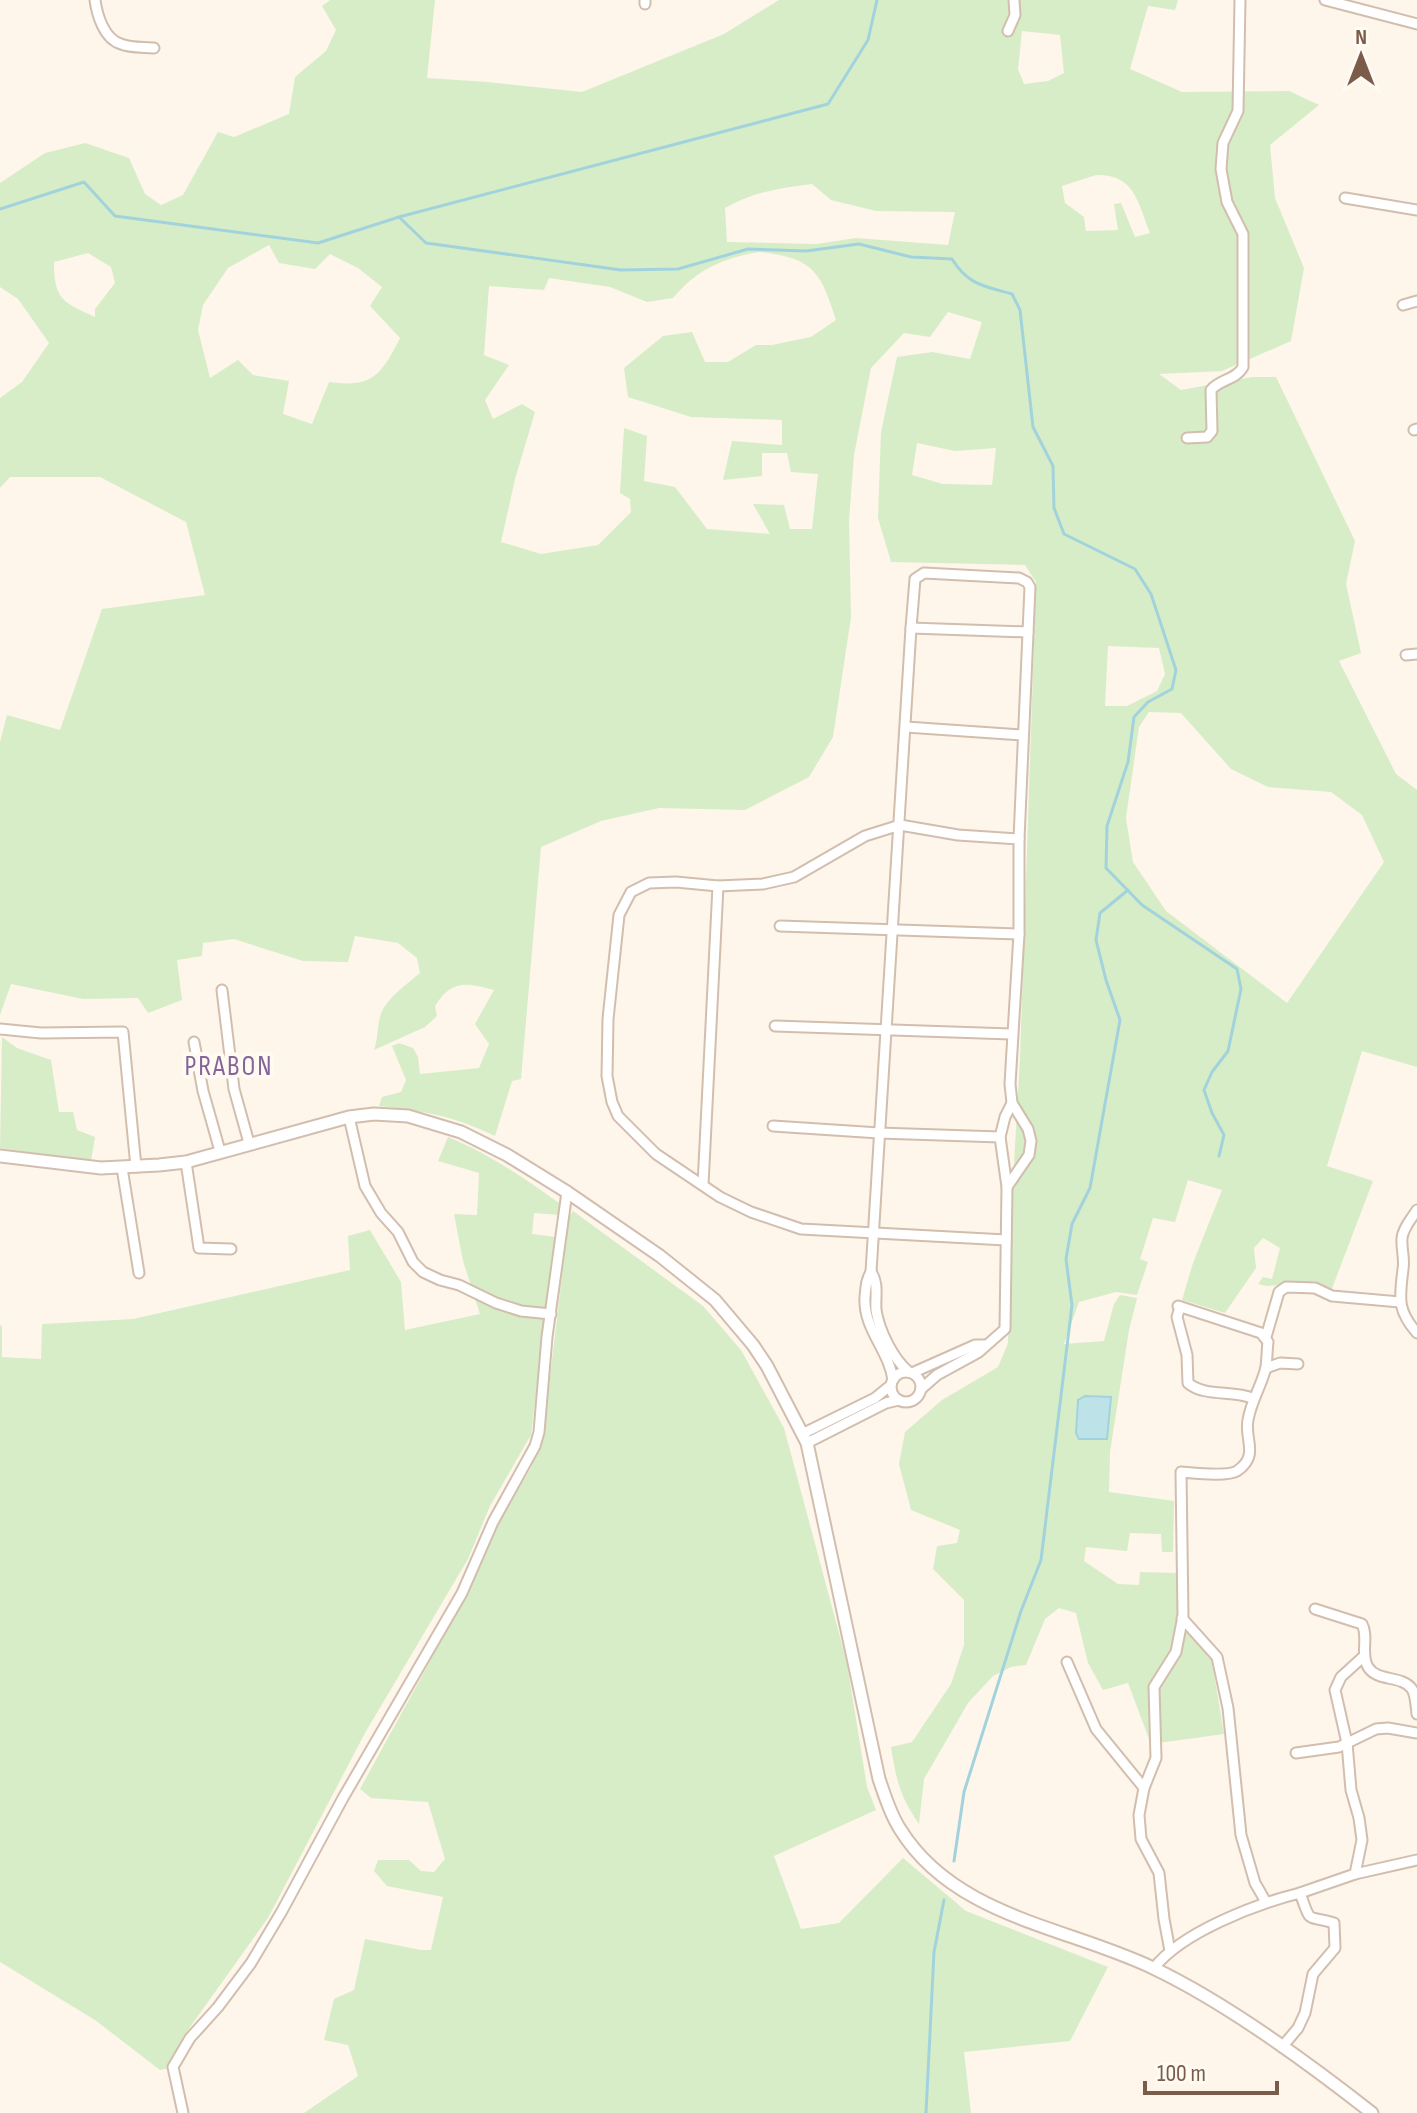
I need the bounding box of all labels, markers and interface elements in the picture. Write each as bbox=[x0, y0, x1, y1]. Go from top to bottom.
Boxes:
north arrow bbox=[1321, 16, 1401, 96]
text: N bbox=[1355, 24, 1367, 51]
district label: PRABON bbox=[184, 1050, 274, 1083]
scale bar bbox=[1145, 2045, 1277, 2095]
text: 100 m bbox=[1157, 2059, 1206, 2088]

